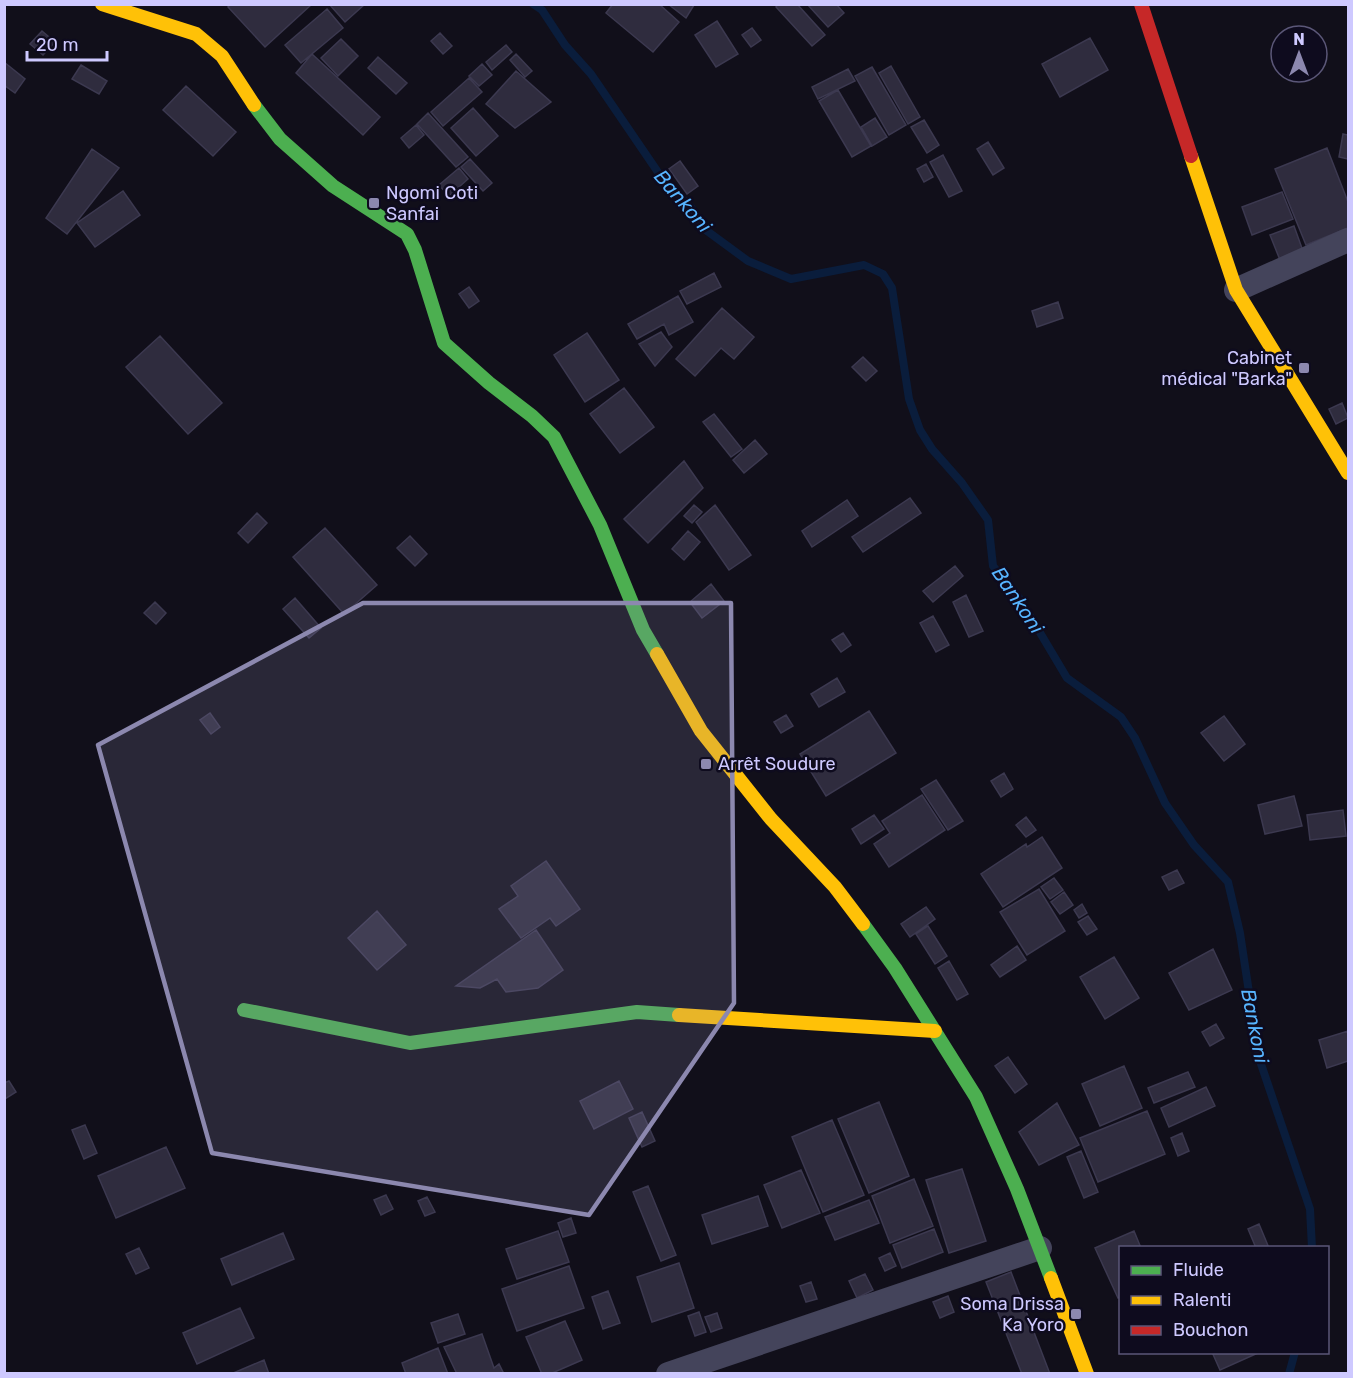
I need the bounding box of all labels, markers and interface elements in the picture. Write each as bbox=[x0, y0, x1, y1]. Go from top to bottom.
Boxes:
scale bar bbox=[27, 24, 106, 62]
north arrow bbox=[1269, 24, 1329, 84]
text: N bbox=[1293, 30, 1305, 49]
text: 20 m bbox=[36, 34, 78, 56]
water label: Bankoni bbox=[649, 165, 718, 238]
place label: Ngomi Coti Sanfai bbox=[386, 182, 478, 225]
marker: Ngomi Coti Sanfai bbox=[367, 196, 381, 210]
place label: Cabinet médical "Barka" bbox=[1161, 347, 1292, 390]
marker: Cabinet médical "Barka" bbox=[1297, 361, 1311, 375]
water label: Bankoni bbox=[987, 562, 1050, 639]
place label: Arrêt Soudure bbox=[718, 753, 836, 775]
marker: Arrêt Soudure bbox=[699, 757, 713, 771]
water label: Bankoni bbox=[1236, 987, 1274, 1066]
legend bbox=[1119, 1246, 1329, 1354]
text: Fluide bbox=[1173, 1259, 1224, 1281]
text: Ralenti bbox=[1173, 1289, 1231, 1311]
place label: Soma Drissa Ka Yoro bbox=[960, 1293, 1064, 1336]
marker: Soma Drissa Ka Yoro bbox=[1069, 1307, 1083, 1321]
text: Bouchon bbox=[1173, 1319, 1248, 1341]

